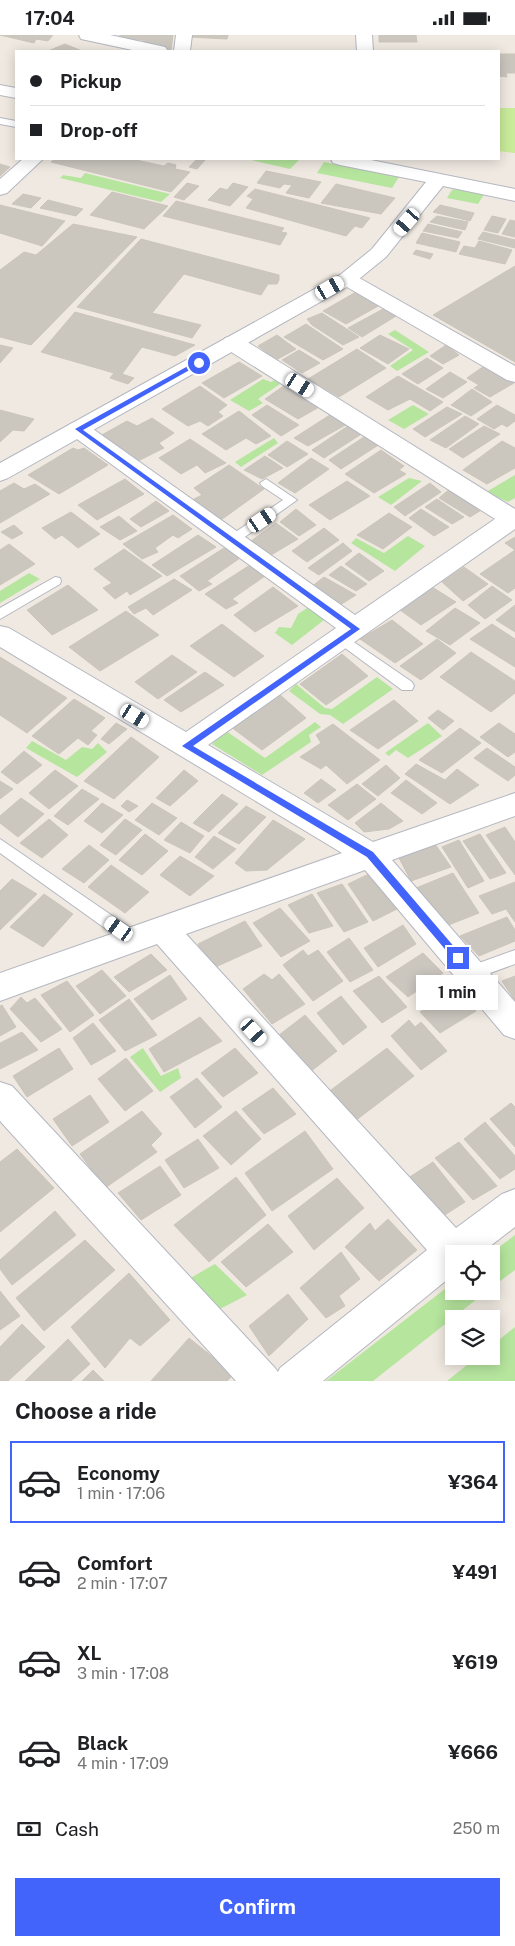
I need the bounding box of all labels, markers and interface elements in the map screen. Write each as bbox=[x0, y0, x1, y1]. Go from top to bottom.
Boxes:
text: 17:04 bbox=[25, 7, 75, 29]
text: Pickup bbox=[60, 70, 122, 92]
text: Drop-off bbox=[60, 119, 137, 141]
car bbox=[391, 206, 422, 238]
car bbox=[313, 274, 346, 302]
route start bbox=[188, 352, 210, 374]
car bbox=[283, 371, 316, 399]
car bbox=[245, 505, 278, 535]
car bbox=[118, 702, 151, 730]
car bbox=[102, 914, 135, 944]
route end bbox=[447, 947, 469, 969]
callout: 1 min bbox=[417, 975, 499, 1011]
text: 1 min bbox=[438, 983, 476, 1002]
car bbox=[238, 1016, 269, 1048]
map controls bbox=[445, 1245, 500, 1365]
button: locate bbox=[445, 1245, 500, 1300]
button: layers bbox=[445, 1310, 500, 1365]
text: Choose a ride bbox=[15, 1398, 157, 1424]
icon: car bbox=[17, 1460, 62, 1505]
text: Economy bbox=[77, 1462, 160, 1484]
text: ¥364 bbox=[448, 1471, 498, 1493]
text: 1 min · 17:06 bbox=[77, 1484, 165, 1503]
icon: car bbox=[17, 1550, 62, 1595]
text: Comfort bbox=[77, 1552, 153, 1574]
text: ¥491 bbox=[452, 1561, 498, 1583]
text: 2 min · 17:07 bbox=[77, 1574, 168, 1593]
icon: car bbox=[17, 1640, 62, 1685]
text: XL bbox=[77, 1642, 102, 1664]
text: ¥619 bbox=[452, 1651, 498, 1673]
text: 3 min · 17:08 bbox=[77, 1664, 169, 1683]
icon: car bbox=[17, 1730, 62, 1775]
text: Black bbox=[77, 1732, 128, 1754]
text: ¥666 bbox=[448, 1741, 498, 1763]
text: 4 min · 17:09 bbox=[77, 1754, 169, 1773]
icon: cash bbox=[15, 1815, 43, 1843]
text: Cash bbox=[55, 1818, 99, 1840]
text: 250 m bbox=[453, 1819, 500, 1838]
button: Confirm bbox=[15, 1878, 500, 1936]

